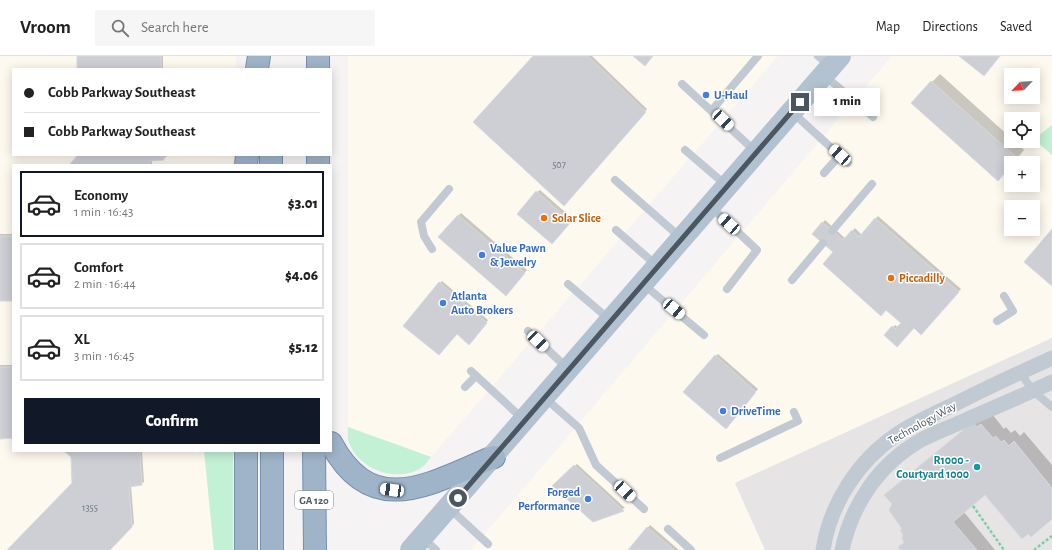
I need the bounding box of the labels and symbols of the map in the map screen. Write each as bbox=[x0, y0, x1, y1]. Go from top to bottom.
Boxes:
north arrow bbox=[1004, 68, 1040, 104]
callout: 1 min bbox=[814, 88, 880, 116]
place label: U-Haul bbox=[714, 89, 748, 101]
marker: U-Haul bbox=[701, 90, 711, 100]
route end bbox=[791, 93, 809, 111]
car bbox=[710, 107, 736, 133]
car bbox=[827, 143, 853, 167]
house number: 507 bbox=[552, 160, 566, 170]
place label: Solar Slice bbox=[552, 212, 601, 224]
car bbox=[716, 212, 742, 236]
marker: Solar Slice bbox=[539, 213, 549, 223]
place label: Value Pawn & Jewelry bbox=[490, 242, 546, 269]
marker: Value Pawn & Jewelry bbox=[477, 250, 487, 260]
place label: Piccadilly bbox=[899, 272, 945, 285]
marker: Piccadilly bbox=[886, 273, 896, 283]
place label: Atlanta Auto Brokers bbox=[451, 290, 514, 316]
car bbox=[661, 297, 687, 321]
marker: Atlanta Auto Brokers bbox=[438, 298, 448, 308]
car bbox=[525, 328, 551, 354]
street label: Technology Way bbox=[886, 399, 959, 448]
place label: DriveTime bbox=[731, 405, 781, 417]
marker: DriveTime bbox=[718, 406, 728, 416]
place label: R1000 - Courtyard 1000 bbox=[896, 454, 969, 481]
marker: R1000 - Courtyard 1000 bbox=[972, 462, 982, 472]
car bbox=[612, 478, 638, 504]
car bbox=[379, 482, 405, 498]
place label: Forged Performance bbox=[518, 486, 581, 512]
route start bbox=[449, 489, 467, 507]
road number: GA 120 bbox=[295, 491, 333, 509]
marker: Forged Performance bbox=[583, 494, 593, 504]
house number: 1355 bbox=[82, 503, 98, 513]

